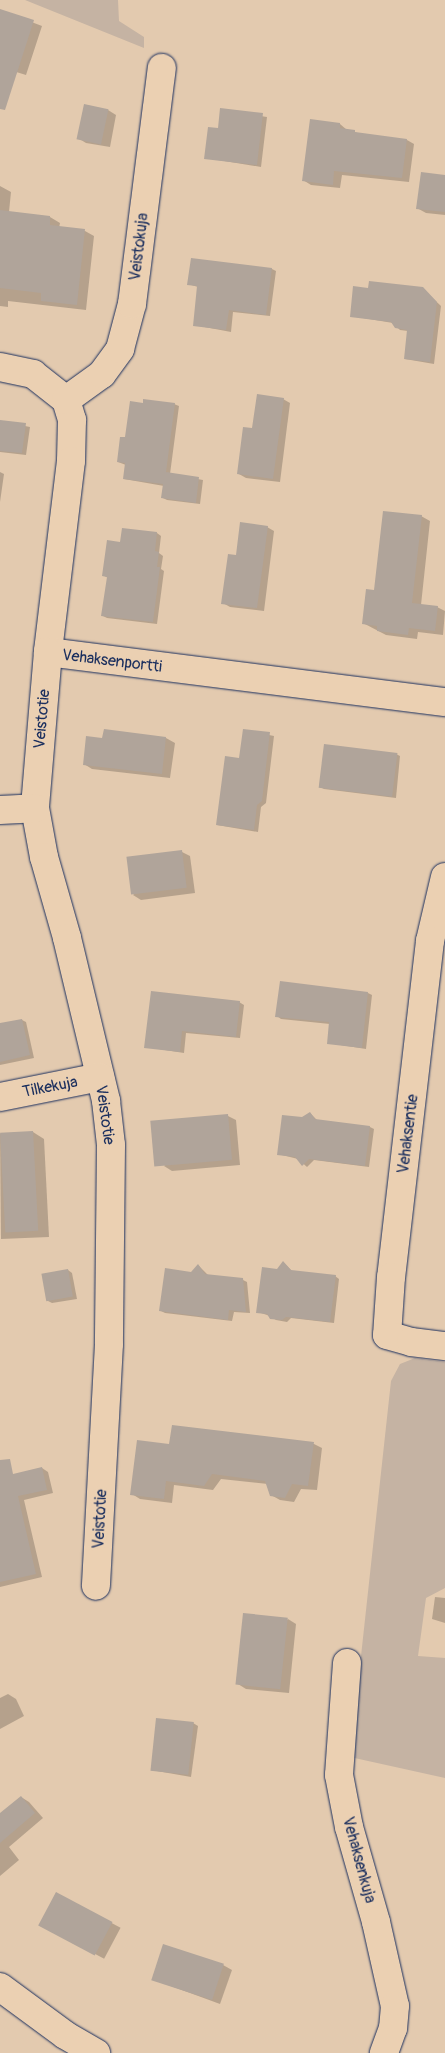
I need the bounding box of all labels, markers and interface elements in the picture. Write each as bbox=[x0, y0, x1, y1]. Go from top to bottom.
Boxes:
street label: Veistokuja bbox=[125, 212, 153, 282]
street label: Vehaksenportti bbox=[61, 645, 163, 677]
street label: Veistotie bbox=[30, 688, 54, 750]
street label: Tilkekuja bbox=[21, 1072, 79, 1102]
street label: Veistotie bbox=[91, 1084, 119, 1146]
street label: Vehaksentie bbox=[394, 1093, 422, 1175]
street label: Veistotie bbox=[89, 1489, 111, 1549]
street label: Vehaksenkuja bbox=[338, 1815, 380, 1905]

